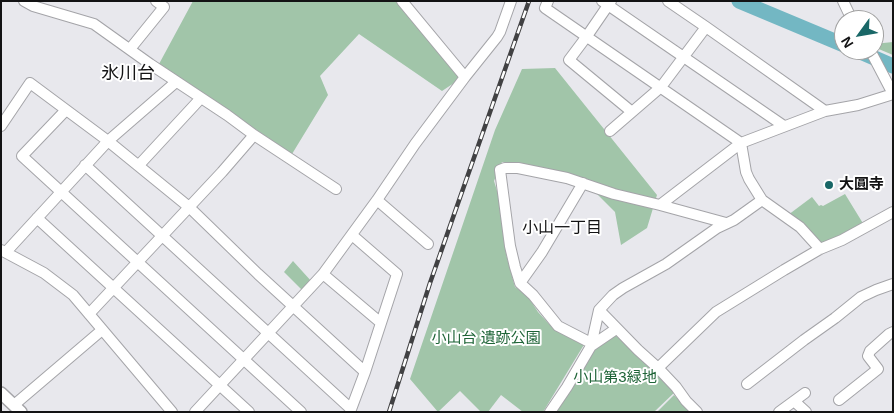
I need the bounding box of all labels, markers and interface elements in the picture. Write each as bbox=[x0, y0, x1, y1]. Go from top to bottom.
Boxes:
north arrow bbox=[834, 10, 884, 60]
text: N bbox=[838, 34, 857, 51]
district label: 氷川台 bbox=[101, 63, 155, 85]
place label: 大圓寺 bbox=[839, 176, 884, 194]
marker: 大圓寺 bbox=[823, 179, 835, 191]
district label: 小山一丁目 bbox=[522, 219, 602, 239]
park label: 小山台 遺跡公園 bbox=[431, 330, 541, 348]
park label: 小山第3緑地 bbox=[573, 369, 657, 387]

